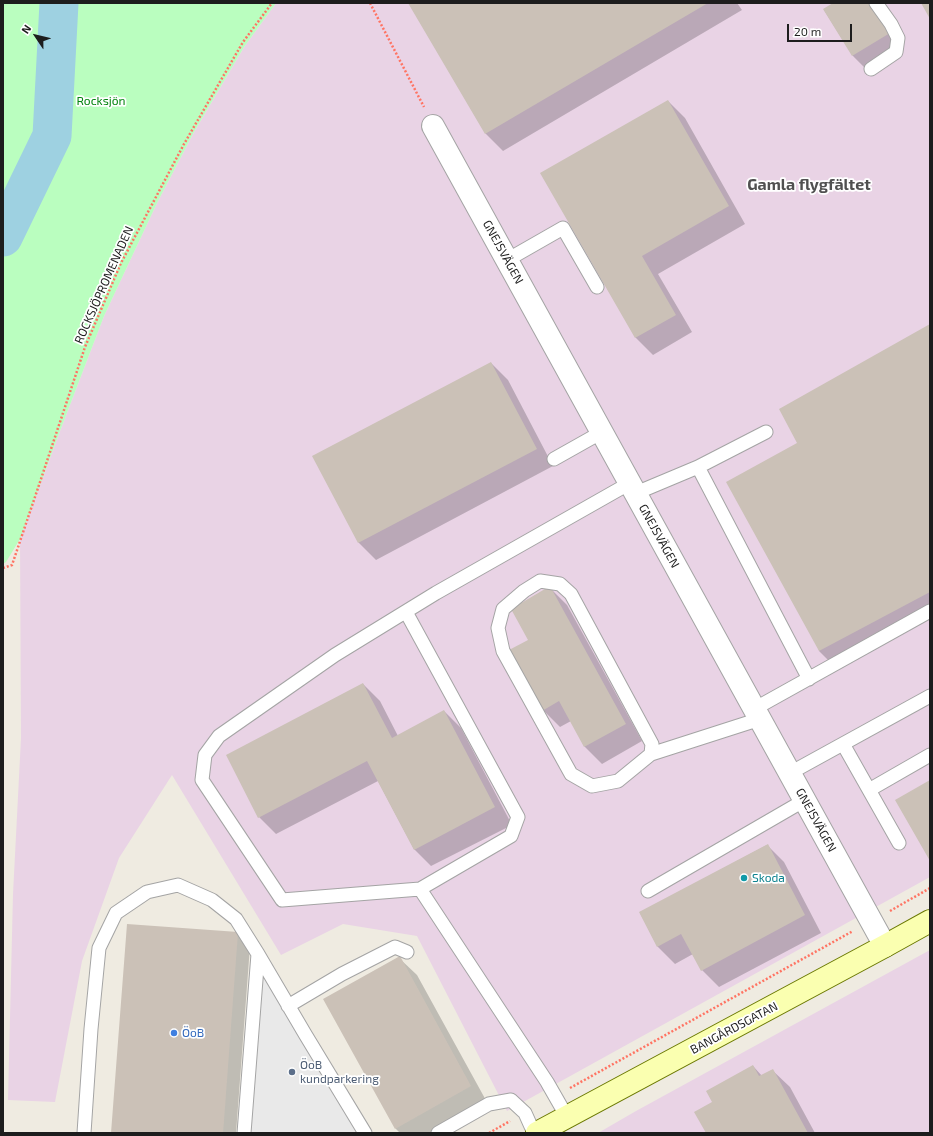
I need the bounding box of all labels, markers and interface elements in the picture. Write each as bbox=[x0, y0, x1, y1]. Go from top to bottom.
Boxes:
north arrow bbox=[16, 16, 56, 56]
scale bar bbox=[789, 16, 854, 42]
text: N bbox=[18, 22, 33, 36]
text: 20 m bbox=[794, 24, 821, 38]
park label: Rocksjön bbox=[76, 94, 126, 108]
district label: Gamla flygfältet bbox=[747, 175, 871, 195]
street label: GNEJSVÄGEN bbox=[480, 218, 526, 286]
street label: ROCKSJÖPROMENADEN bbox=[72, 224, 136, 346]
street label: GNEJSVÄGEN bbox=[636, 502, 682, 570]
street label: GNEJSVÄGEN bbox=[793, 786, 839, 854]
place label: Skoda bbox=[752, 871, 785, 885]
marker: Skoda bbox=[739, 873, 749, 883]
street label: BANGÅRDSGATAN bbox=[688, 999, 780, 1057]
place label: ÖoB bbox=[182, 1026, 204, 1040]
marker: ÖoB bbox=[169, 1028, 179, 1038]
place label: ÖoB kundparkering bbox=[300, 1058, 379, 1086]
marker: ÖoB kundparkering bbox=[287, 1067, 297, 1077]

